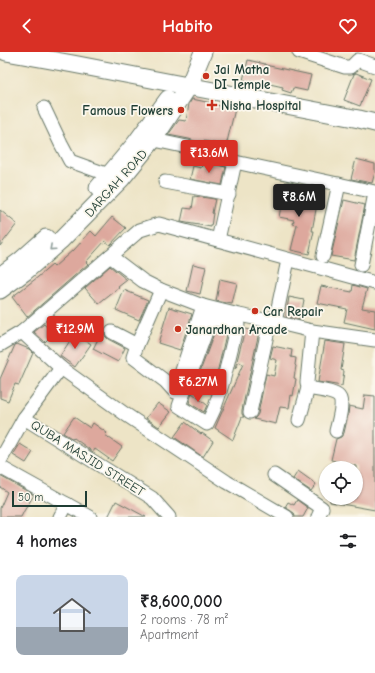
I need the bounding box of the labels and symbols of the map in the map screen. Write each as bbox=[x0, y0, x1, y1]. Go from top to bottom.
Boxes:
place label: Jai Matha DI Temple bbox=[214, 62, 271, 92]
marker: Jai Matha DI Temple bbox=[201, 71, 211, 81]
place label: Nisha Hospital bbox=[221, 98, 301, 113]
marker: Nisha Hospital bbox=[206, 99, 218, 111]
place label: Famous Flowers bbox=[82, 103, 173, 118]
marker: Famous Flowers bbox=[176, 105, 186, 115]
pin: ₹13.6M bbox=[176, 140, 242, 174]
street label: DARGAH ROAD bbox=[82, 146, 150, 220]
pin: ₹8.6M bbox=[271, 184, 327, 218]
one-way arrow bbox=[50, 243, 57, 250]
place label: Car Repair bbox=[263, 304, 324, 319]
marker: Car Repair bbox=[250, 306, 260, 316]
pin: ₹12.9M bbox=[42, 316, 108, 350]
place label: Janardhan Arcade bbox=[186, 322, 288, 337]
marker: Janardhan Arcade bbox=[173, 324, 183, 334]
pin: ₹6.27M bbox=[165, 369, 231, 403]
street label: QUBA MASJID STREET bbox=[28, 417, 148, 499]
scale bar bbox=[12, 489, 87, 508]

